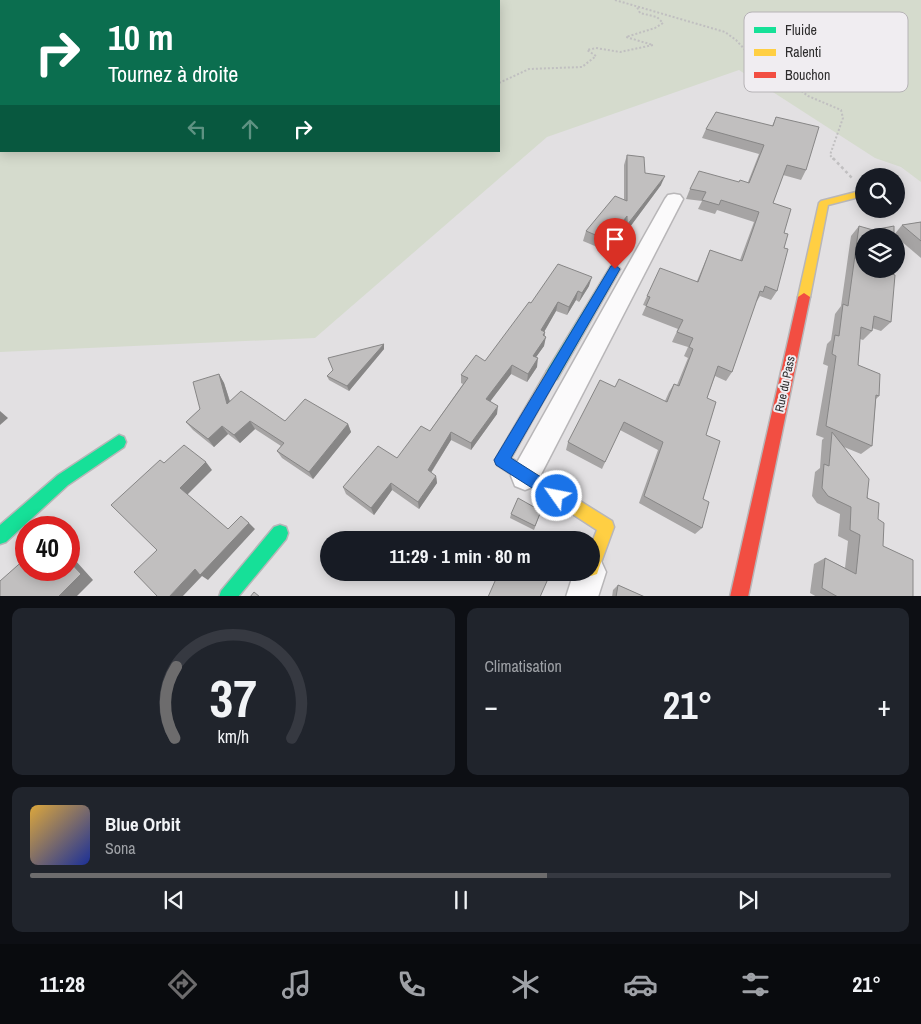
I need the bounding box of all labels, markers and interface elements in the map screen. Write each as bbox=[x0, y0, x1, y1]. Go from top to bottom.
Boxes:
legend bbox=[744, 12, 908, 92]
text: 10 m bbox=[108, 14, 173, 61]
icon: right bbox=[25, 20, 90, 85]
text: Fluide bbox=[785, 21, 817, 39]
text: Ralenti bbox=[785, 43, 821, 61]
text: Tournez à droite bbox=[108, 59, 238, 89]
text: Bouchon bbox=[785, 66, 830, 84]
icon: left bbox=[183, 115, 211, 143]
icon: ahead bbox=[236, 115, 264, 143]
icon: right bbox=[289, 115, 317, 143]
map controls bbox=[855, 168, 905, 278]
button: search bbox=[855, 168, 905, 218]
pin bbox=[594, 218, 636, 269]
icon: arrive bbox=[601, 225, 629, 253]
button: layers bbox=[855, 228, 905, 278]
street label: Rue du Pass bbox=[771, 355, 799, 413]
position arrow bbox=[530, 469, 582, 521]
speed limit sign: 40 bbox=[15, 516, 80, 581]
text: 11:29 · 1 min · 80 m bbox=[389, 543, 531, 569]
text: Climatisation bbox=[485, 655, 562, 677]
text: 37 bbox=[210, 663, 257, 733]
text: 21° bbox=[663, 680, 713, 731]
text: − bbox=[485, 687, 498, 725]
text: + bbox=[878, 687, 891, 725]
text: km/h bbox=[217, 725, 249, 749]
text: Blue Orbit bbox=[105, 811, 180, 837]
text: Sona bbox=[105, 837, 136, 859]
icon: previous bbox=[160, 886, 188, 914]
icon: pause bbox=[447, 886, 475, 914]
icon: next bbox=[734, 886, 762, 914]
icon: directions bbox=[165, 967, 200, 1002]
icon: music bbox=[279, 967, 314, 1002]
icon: phone bbox=[394, 967, 429, 1002]
icon: climate bbox=[508, 967, 543, 1002]
icon: car bbox=[623, 967, 658, 1002]
icon: filters bbox=[738, 967, 773, 1002]
text: 11:28 bbox=[40, 969, 85, 999]
text: 21° bbox=[852, 969, 881, 999]

